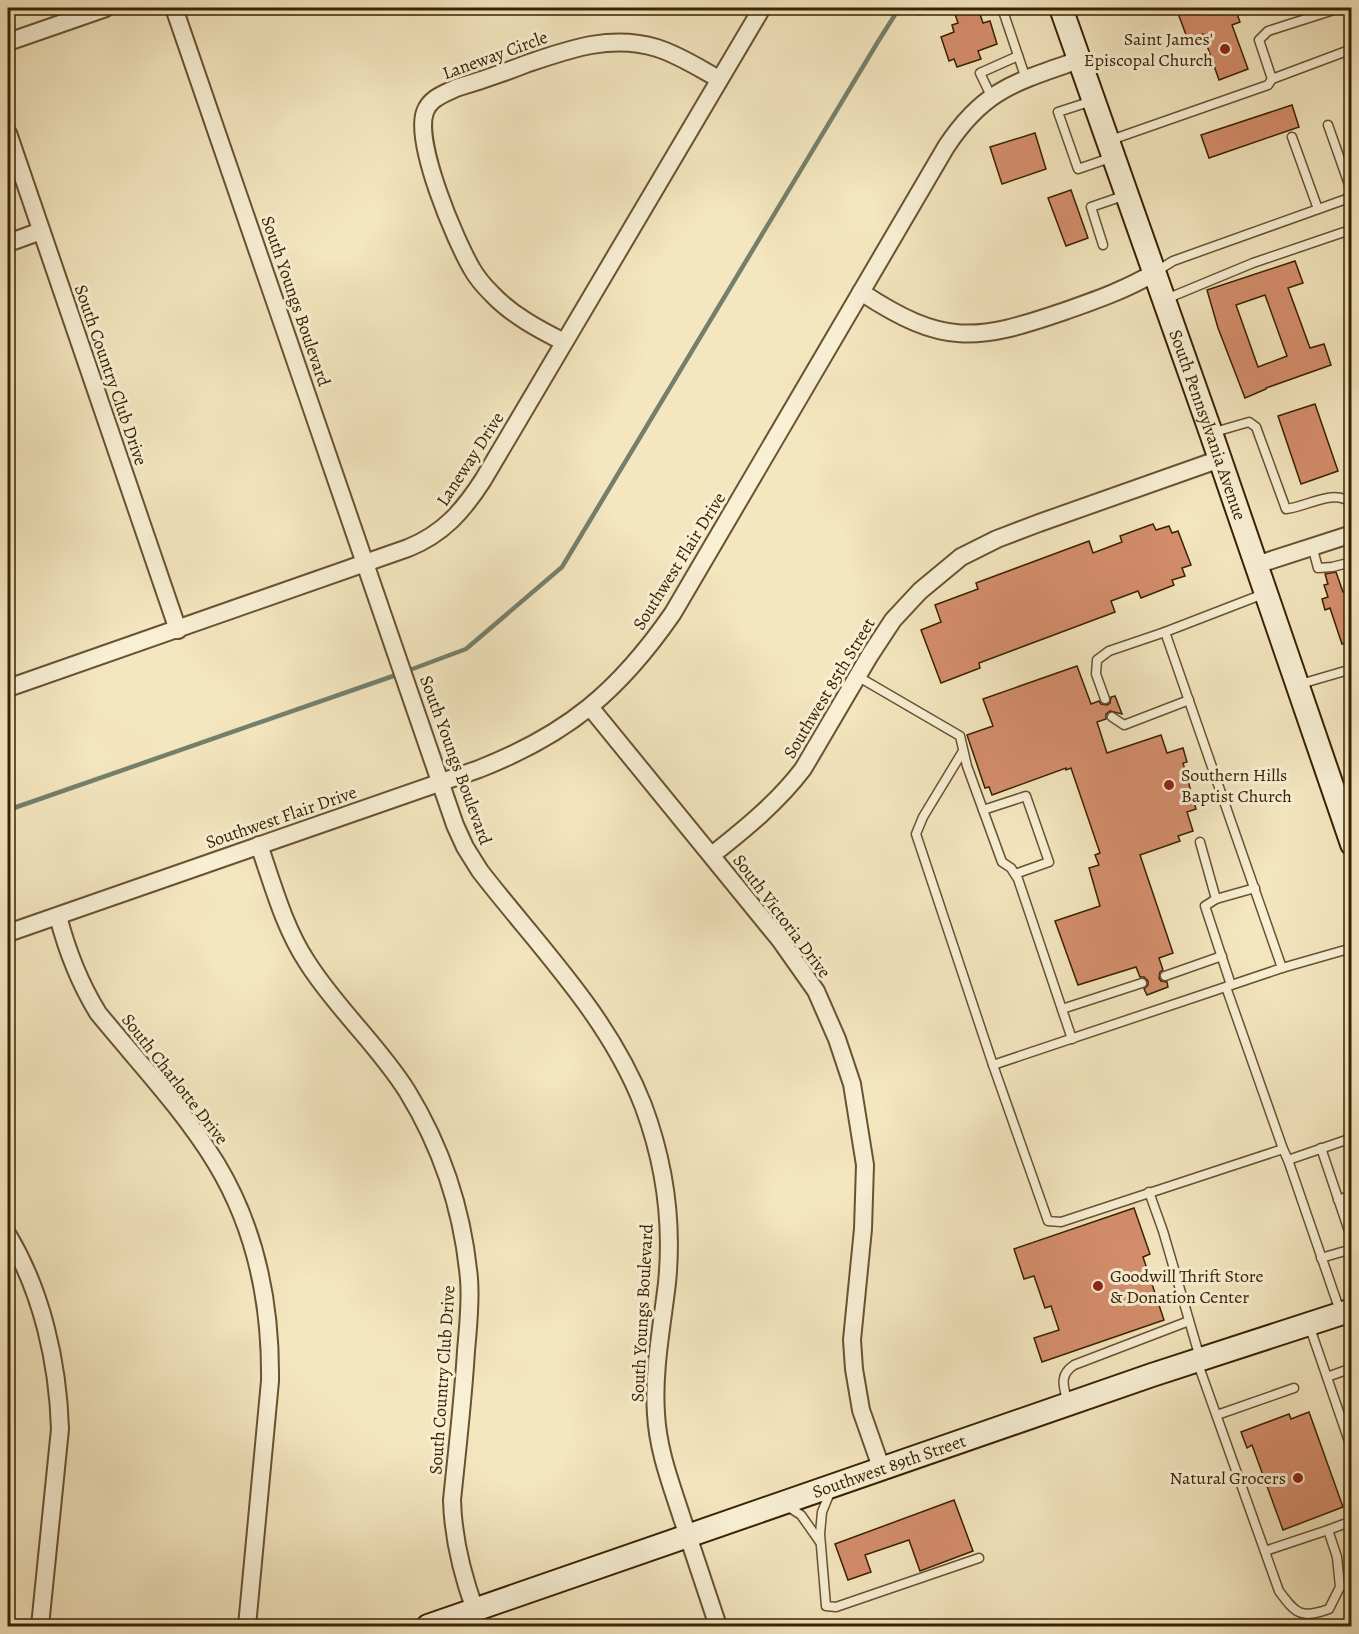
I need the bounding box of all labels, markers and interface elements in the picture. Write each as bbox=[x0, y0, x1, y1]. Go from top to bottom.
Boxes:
street label: Laneway Circle bbox=[439, 25, 551, 85]
place label: Saint James' Episcopal Church bbox=[1084, 27, 1213, 72]
marker: Saint James' Episcopal Church bbox=[1218, 42, 1232, 56]
street label: South Youngs Boulevard bbox=[256, 213, 337, 390]
street label: South Country Club Drive bbox=[69, 281, 153, 469]
street label: South Pennsylvania Avenue bbox=[1163, 326, 1252, 523]
street label: Laneway Drive bbox=[431, 407, 509, 511]
street label: Southwest Flair Drive bbox=[627, 488, 731, 634]
street label: Southwest 85th Street bbox=[777, 613, 881, 763]
street label: South Youngs Boulevard bbox=[414, 672, 498, 848]
place label: Southern Hills Baptist Church bbox=[1181, 763, 1292, 808]
marker: Southern Hills Baptist Church bbox=[1162, 778, 1176, 792]
street label: Southwest Flair Drive bbox=[202, 780, 360, 854]
street label: South Victoria Drive bbox=[728, 849, 836, 983]
street label: South Charlotte Drive bbox=[116, 1008, 234, 1150]
street label: South Youngs Boulevard bbox=[625, 1223, 659, 1403]
place label: Goodwill Thrift Store & Donation Center bbox=[1110, 1264, 1264, 1309]
marker: Goodwill Thrift Store & Donation Center bbox=[1091, 1279, 1105, 1293]
street label: South Country Club Drive bbox=[423, 1285, 461, 1475]
street label: Southwest 89th Street bbox=[809, 1428, 969, 1504]
place label: Natural Grocers bbox=[1169, 1466, 1286, 1490]
marker: Natural Grocers bbox=[1291, 1471, 1305, 1485]

